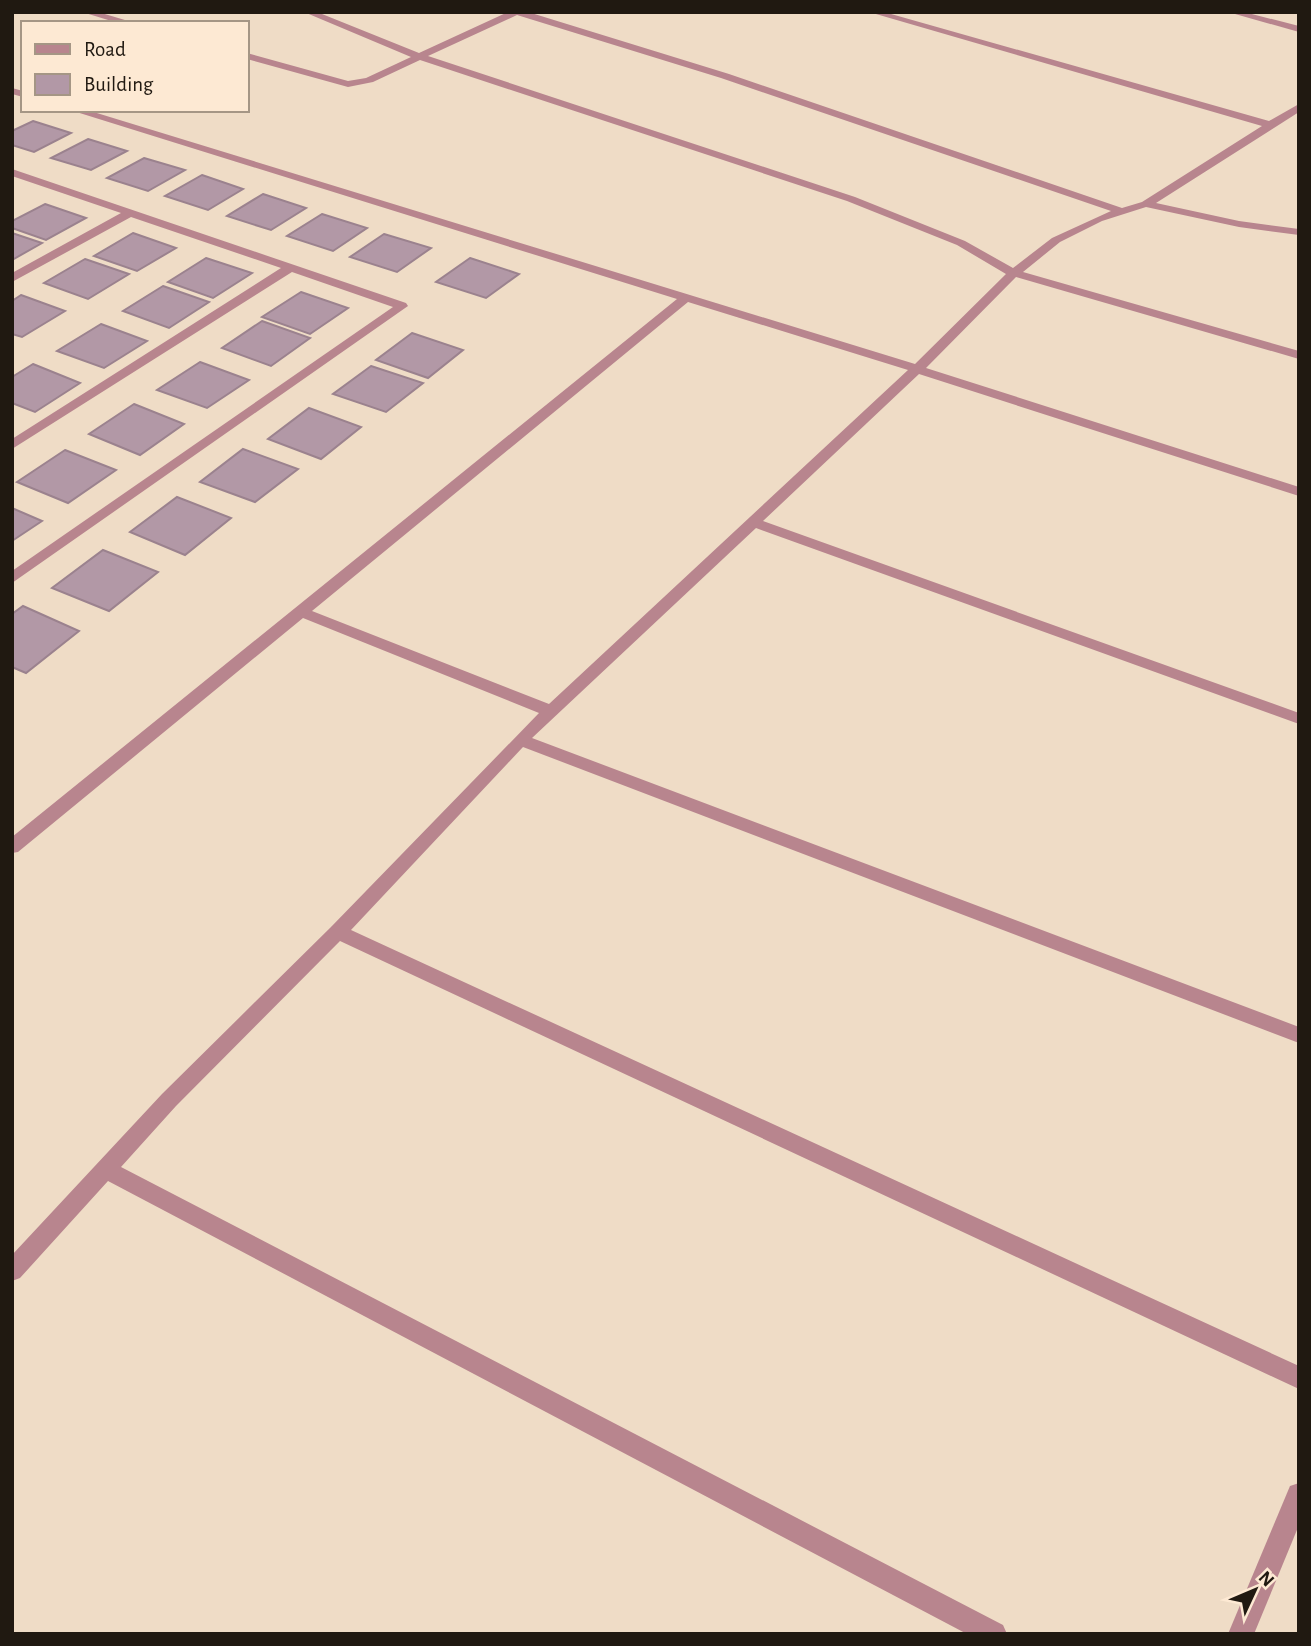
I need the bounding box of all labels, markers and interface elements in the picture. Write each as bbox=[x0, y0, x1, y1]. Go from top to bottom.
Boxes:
legend bbox=[21, 21, 248, 112]
text: Road bbox=[84, 39, 126, 60]
text: Building bbox=[84, 74, 154, 95]
north arrow bbox=[1220, 1555, 1290, 1625]
text: N bbox=[1255, 1568, 1278, 1591]

